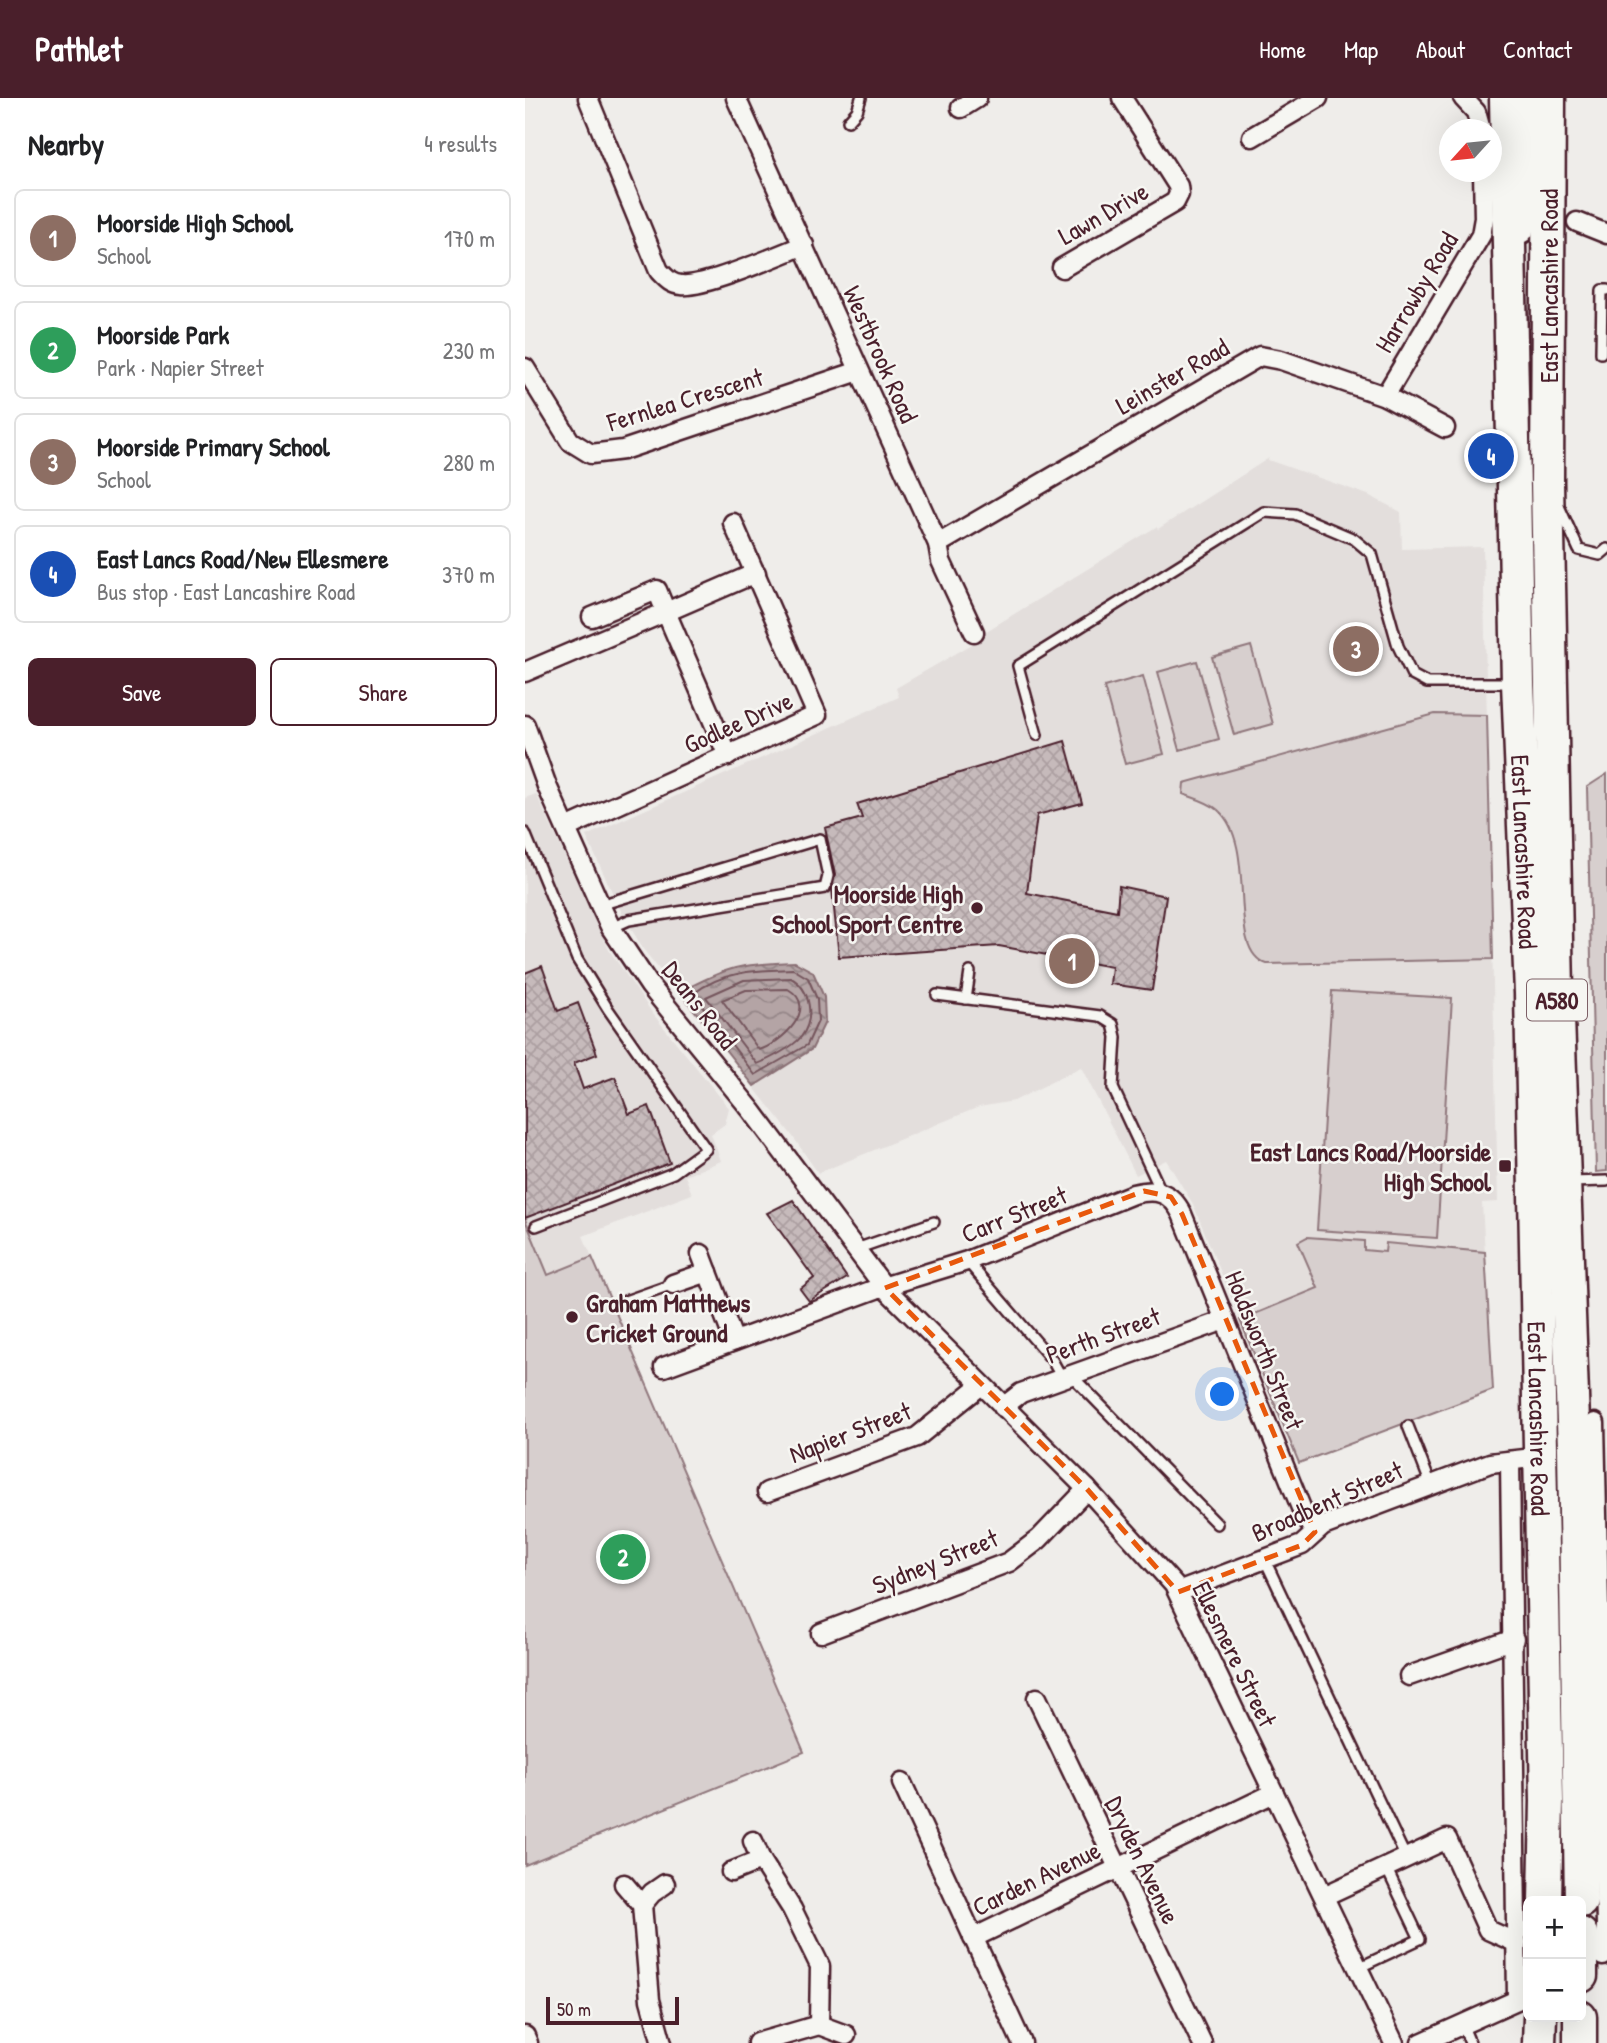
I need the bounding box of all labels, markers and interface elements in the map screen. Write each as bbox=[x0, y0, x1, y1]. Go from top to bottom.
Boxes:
text: Pathlet bbox=[35, 27, 122, 71]
text: Home bbox=[1259, 33, 1306, 65]
text: Map bbox=[1344, 33, 1378, 65]
text: About bbox=[1416, 33, 1465, 65]
text: Contact bbox=[1503, 33, 1572, 65]
north arrow bbox=[1439, 119, 1502, 182]
text: Nearby bbox=[28, 124, 104, 164]
text: 4 results bbox=[424, 128, 497, 159]
street label: Lawn Drive bbox=[1052, 173, 1154, 253]
street label: East Lancashire Road bbox=[1531, 189, 1566, 383]
text: Moorside High School bbox=[97, 205, 293, 240]
text: 1 bbox=[49, 223, 57, 254]
text: 170 m bbox=[444, 223, 495, 254]
street label: Harrowby Road bbox=[1366, 225, 1466, 359]
text: School bbox=[97, 240, 151, 271]
street label: Westbrook Road bbox=[835, 280, 927, 428]
text: Moorside Park bbox=[97, 317, 229, 352]
street label: Leinster Road bbox=[1109, 329, 1235, 423]
text: 2 bbox=[48, 335, 58, 366]
text: 230 m bbox=[443, 335, 495, 366]
text: Park · Napier Street bbox=[97, 352, 264, 383]
street label: Fernlea Crescent bbox=[602, 358, 768, 440]
text: Moorside Primary School bbox=[97, 429, 330, 464]
pin: 4 bbox=[1468, 430, 1514, 482]
text: 3 bbox=[48, 447, 58, 478]
text: 280 m bbox=[443, 447, 495, 478]
text: School bbox=[97, 464, 151, 495]
text: East Lancs Road/New Ellesmere bbox=[97, 541, 389, 576]
text: 4 bbox=[49, 559, 57, 590]
text: 370 m bbox=[442, 559, 495, 590]
text: Bus stop · East Lancashire Road bbox=[97, 576, 355, 607]
pin: 3 bbox=[1333, 623, 1379, 675]
button: Save bbox=[28, 658, 256, 726]
button: Share bbox=[270, 658, 497, 726]
street label: Godlee Drive bbox=[678, 682, 798, 762]
street label: East Lancashire Road bbox=[1504, 754, 1547, 950]
place label: Moorside High School Sport Centre bbox=[772, 876, 964, 942]
marker: Moorside High School Sport Centre bbox=[969, 900, 985, 916]
pin: 1 bbox=[1049, 935, 1095, 987]
street label: Deans Road bbox=[654, 954, 746, 1056]
road number: A580 bbox=[1527, 980, 1587, 1020]
place label: East Lancs Road/Moorside High School bbox=[1250, 1134, 1492, 1200]
marker: East Lancs Road/Moorside High School bbox=[1497, 1158, 1513, 1174]
street label: Carr Street bbox=[956, 1177, 1073, 1251]
street label: Holdsworth Street bbox=[1217, 1265, 1313, 1436]
place label: Graham Matthews Cricket Ground bbox=[586, 1285, 750, 1350]
street label: Perth Street bbox=[1041, 1298, 1166, 1372]
marker: Graham Matthews Cricket Ground bbox=[564, 1309, 580, 1325]
street label: East Lancashire Road bbox=[1520, 1321, 1559, 1516]
your location bbox=[1205, 1377, 1239, 1411]
street label: Napier Street bbox=[784, 1392, 917, 1471]
street label: Broadbent Street bbox=[1246, 1452, 1409, 1550]
street label: Sydney Street bbox=[867, 1520, 1004, 1602]
pin: 2 bbox=[600, 1531, 646, 1583]
street label: Ellesmere Street bbox=[1185, 1575, 1286, 1734]
street label: Dryden Avenue bbox=[1097, 1791, 1189, 1929]
street label: Carden Avenue bbox=[966, 1832, 1106, 1924]
map controls bbox=[1523, 1896, 1586, 2022]
button: + bbox=[1523, 1896, 1586, 1959]
button: − bbox=[1523, 1959, 1586, 2022]
scale bar bbox=[546, 1994, 679, 2026]
text: 50 m bbox=[557, 1996, 591, 2022]

